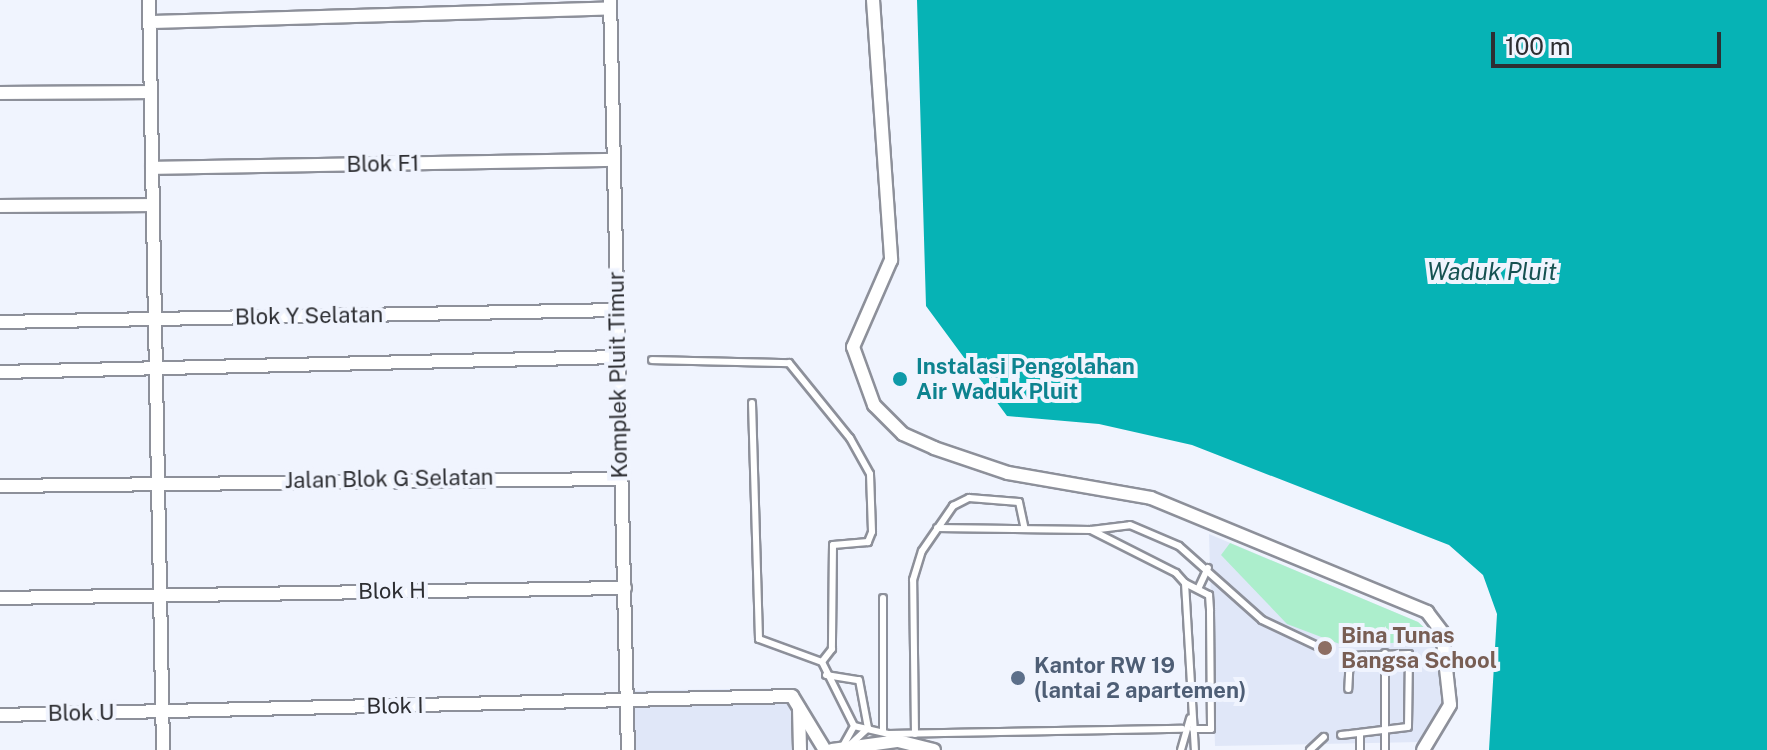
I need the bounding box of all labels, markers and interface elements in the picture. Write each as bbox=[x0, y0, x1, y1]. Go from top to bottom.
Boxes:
scale bar bbox=[1495, 16, 1725, 66]
text: 100 m bbox=[1505, 32, 1571, 60]
street label: Blok F1 bbox=[346, 150, 420, 178]
water label: Waduk Pluit bbox=[1427, 258, 1557, 286]
street label: Komplek Pluit Timur bbox=[603, 271, 633, 479]
street label: Blok Y Selatan bbox=[235, 302, 383, 330]
place label: Instalasi Pengolahan Air Waduk Pluit bbox=[916, 353, 1135, 404]
marker: Instalasi Pengolahan Air Waduk Pluit bbox=[891, 370, 909, 388]
street label: Jalan Blok G Selatan bbox=[284, 464, 494, 494]
street label: Blok H bbox=[358, 577, 426, 605]
place label: Bina Tunas Bangsa School bbox=[1341, 622, 1497, 674]
marker: Bina Tunas Bangsa School bbox=[1316, 639, 1334, 657]
place label: Kantor RW 19 (lantai 2 apartemen) bbox=[1034, 652, 1246, 704]
marker: Kantor RW 19 (lantai 2 apartemen) bbox=[1009, 669, 1027, 687]
street label: Blok I bbox=[366, 692, 424, 720]
street label: Blok U bbox=[48, 699, 114, 727]

